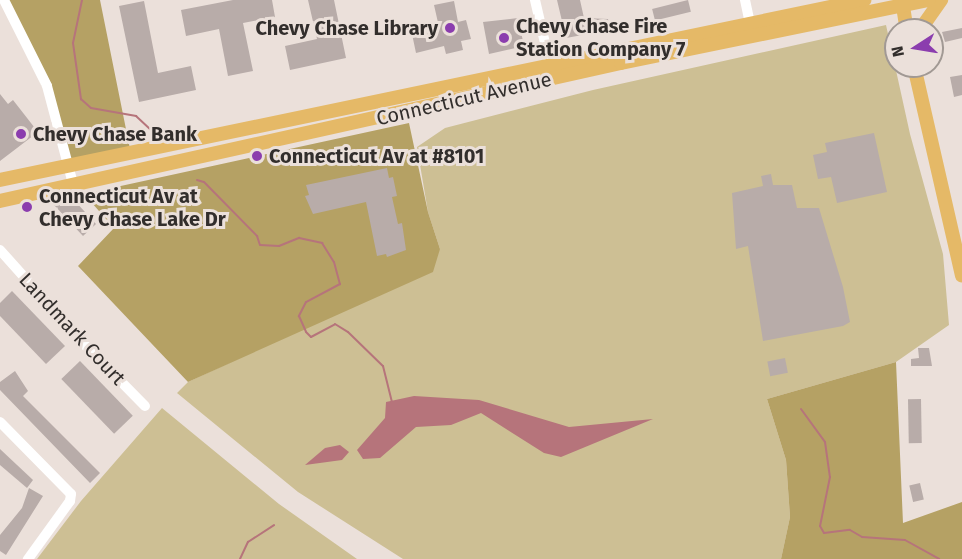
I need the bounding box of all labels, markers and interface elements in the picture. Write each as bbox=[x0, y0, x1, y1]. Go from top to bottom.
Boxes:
place label: Chevy Chase Fire Station Company 7 bbox=[516, 14, 685, 61]
place label: Chevy Chase Library bbox=[255, 16, 438, 40]
north arrow bbox=[884, 18, 944, 78]
marker: Chevy Chase Library bbox=[443, 21, 457, 35]
marker: Chevy Chase Fire Station Company 7 bbox=[497, 31, 511, 45]
text: N bbox=[887, 44, 908, 59]
street label: Connecticut Avenue bbox=[374, 67, 554, 131]
place label: Chevy Chase Bank bbox=[33, 122, 197, 146]
marker: Chevy Chase Bank bbox=[14, 127, 28, 141]
place label: Connecticut Av at #8101 bbox=[269, 144, 484, 168]
marker: Connecticut Av at #8101 bbox=[250, 149, 264, 163]
place label: Connecticut Av at Chevy Chase Lake Dr bbox=[39, 184, 226, 231]
marker: Connecticut Av at Chevy Chase Lake Dr bbox=[20, 200, 34, 214]
street label: Landmark Court bbox=[14, 268, 130, 390]

